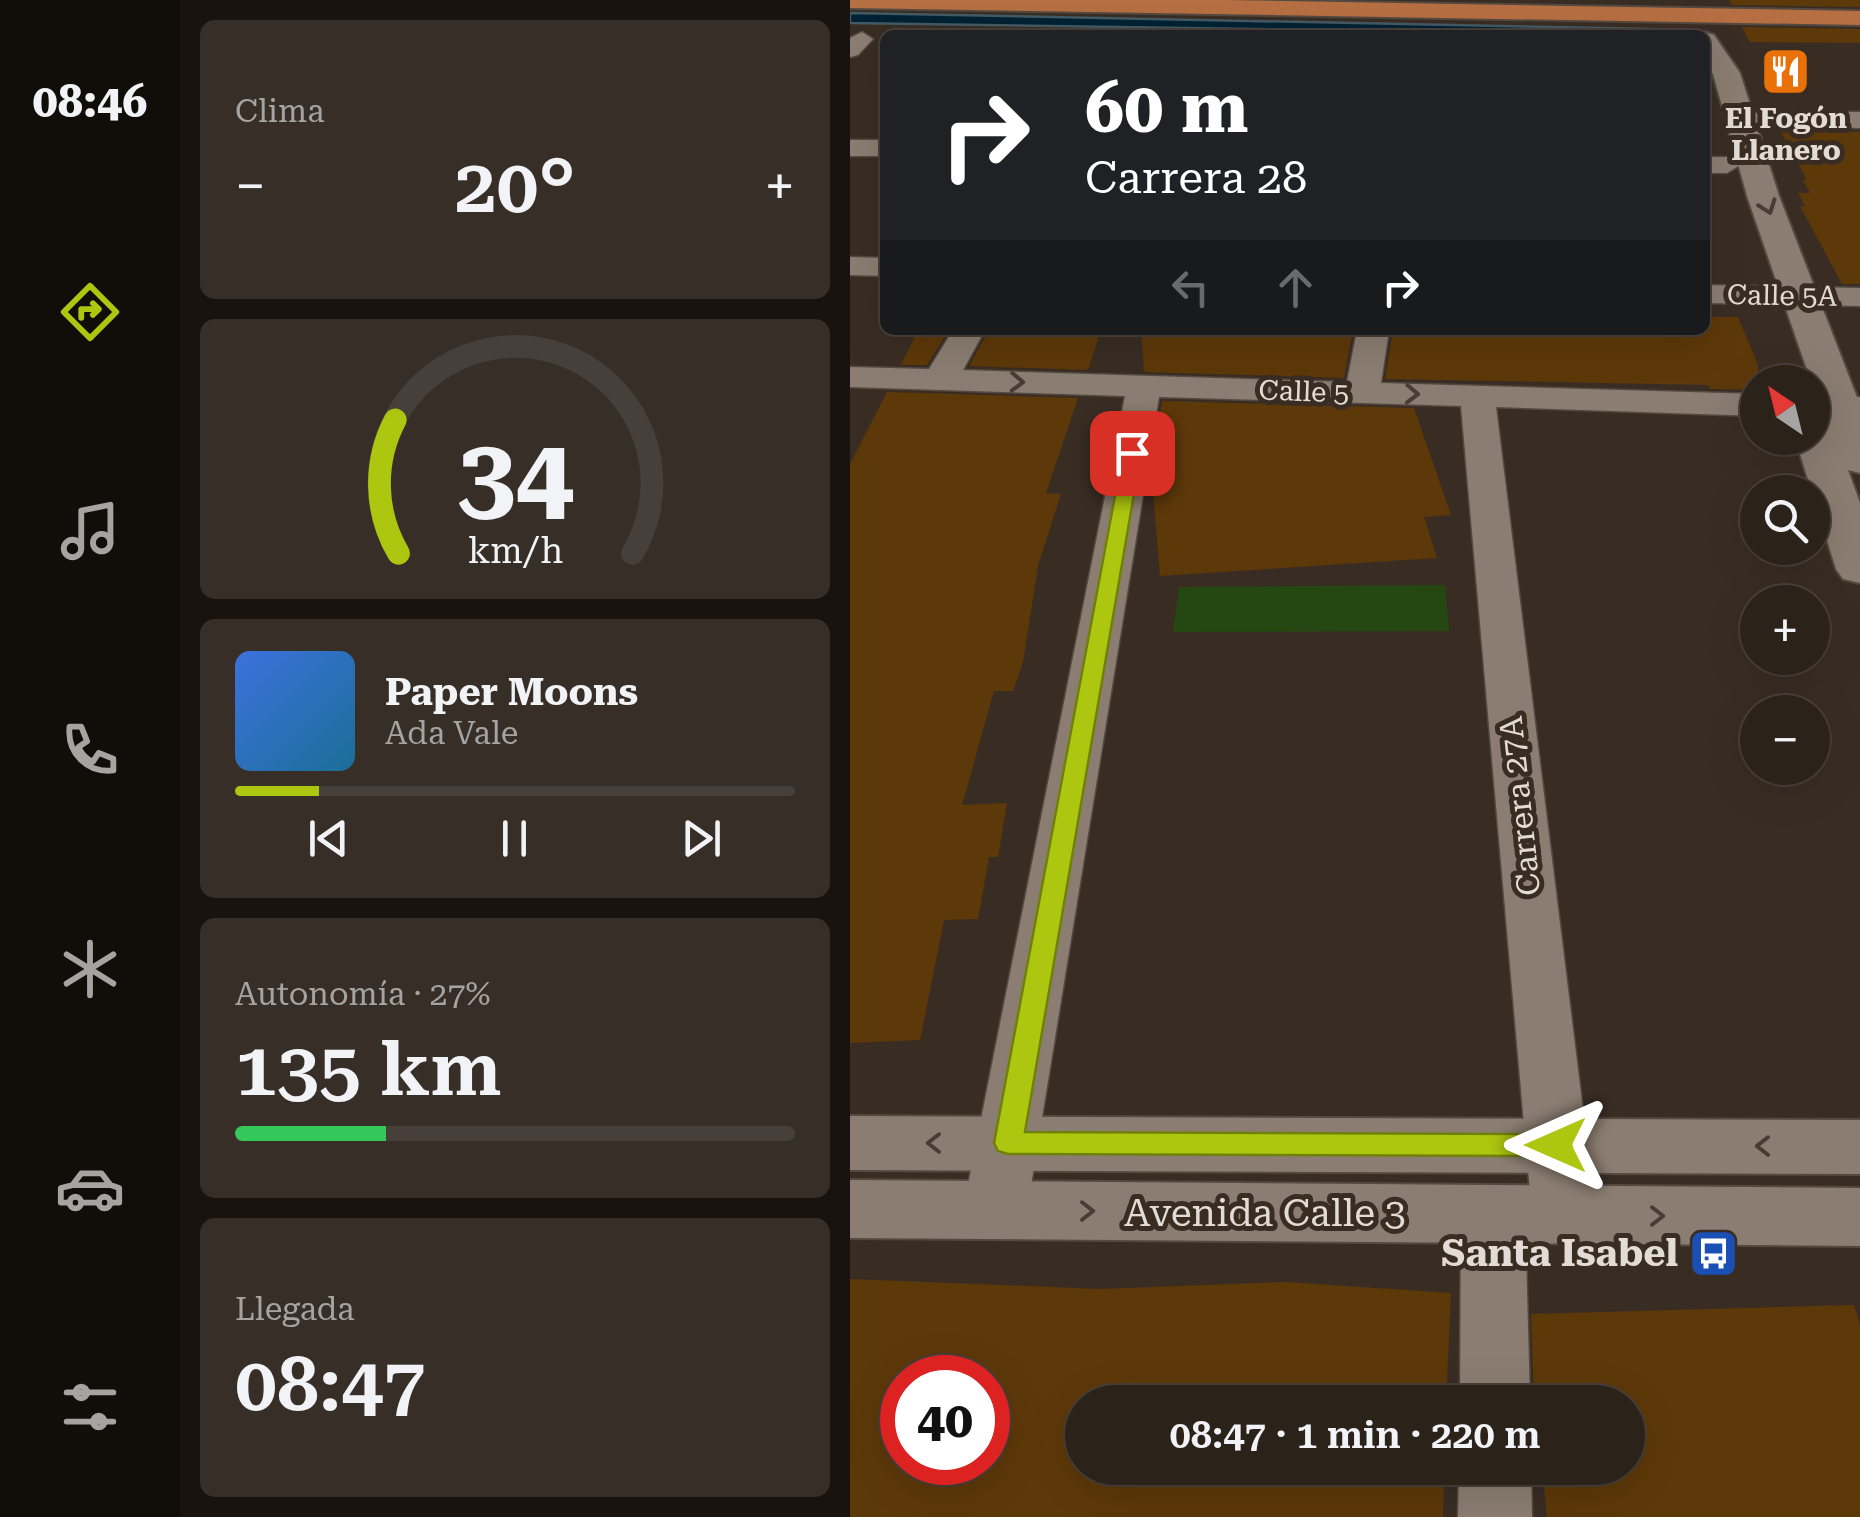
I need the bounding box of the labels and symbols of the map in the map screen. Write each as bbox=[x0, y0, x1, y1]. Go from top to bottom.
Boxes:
restaurant icon: El Fogón Llanero bbox=[1760, 45, 1812, 97]
place label: El Fogón Llanero bbox=[1725, 102, 1847, 167]
one-way arrow bbox=[1756, 198, 1777, 215]
street label: Calle 5A bbox=[1727, 278, 1838, 313]
north arrow bbox=[1740, 365, 1830, 455]
one-way arrow bbox=[1010, 372, 1026, 393]
street label: Calle 5 bbox=[1258, 373, 1350, 410]
one-way arrow bbox=[1405, 384, 1421, 405]
pin bbox=[1090, 411, 1175, 496]
street label: Carrera 27A bbox=[1492, 714, 1548, 898]
position arrow bbox=[1504, 1093, 1608, 1197]
one-way arrow bbox=[926, 1132, 942, 1154]
one-way arrow bbox=[1754, 1135, 1770, 1157]
street label: Avenida Calle 3 bbox=[1124, 1191, 1406, 1235]
one-way arrow bbox=[1080, 1200, 1096, 1222]
one-way arrow bbox=[1650, 1205, 1666, 1226]
bus stop icon: Santa Isabel bbox=[1687, 1227, 1739, 1279]
place label: Santa Isabel bbox=[1441, 1231, 1678, 1275]
speed limit sign: 40 bbox=[880, 1355, 1010, 1485]

